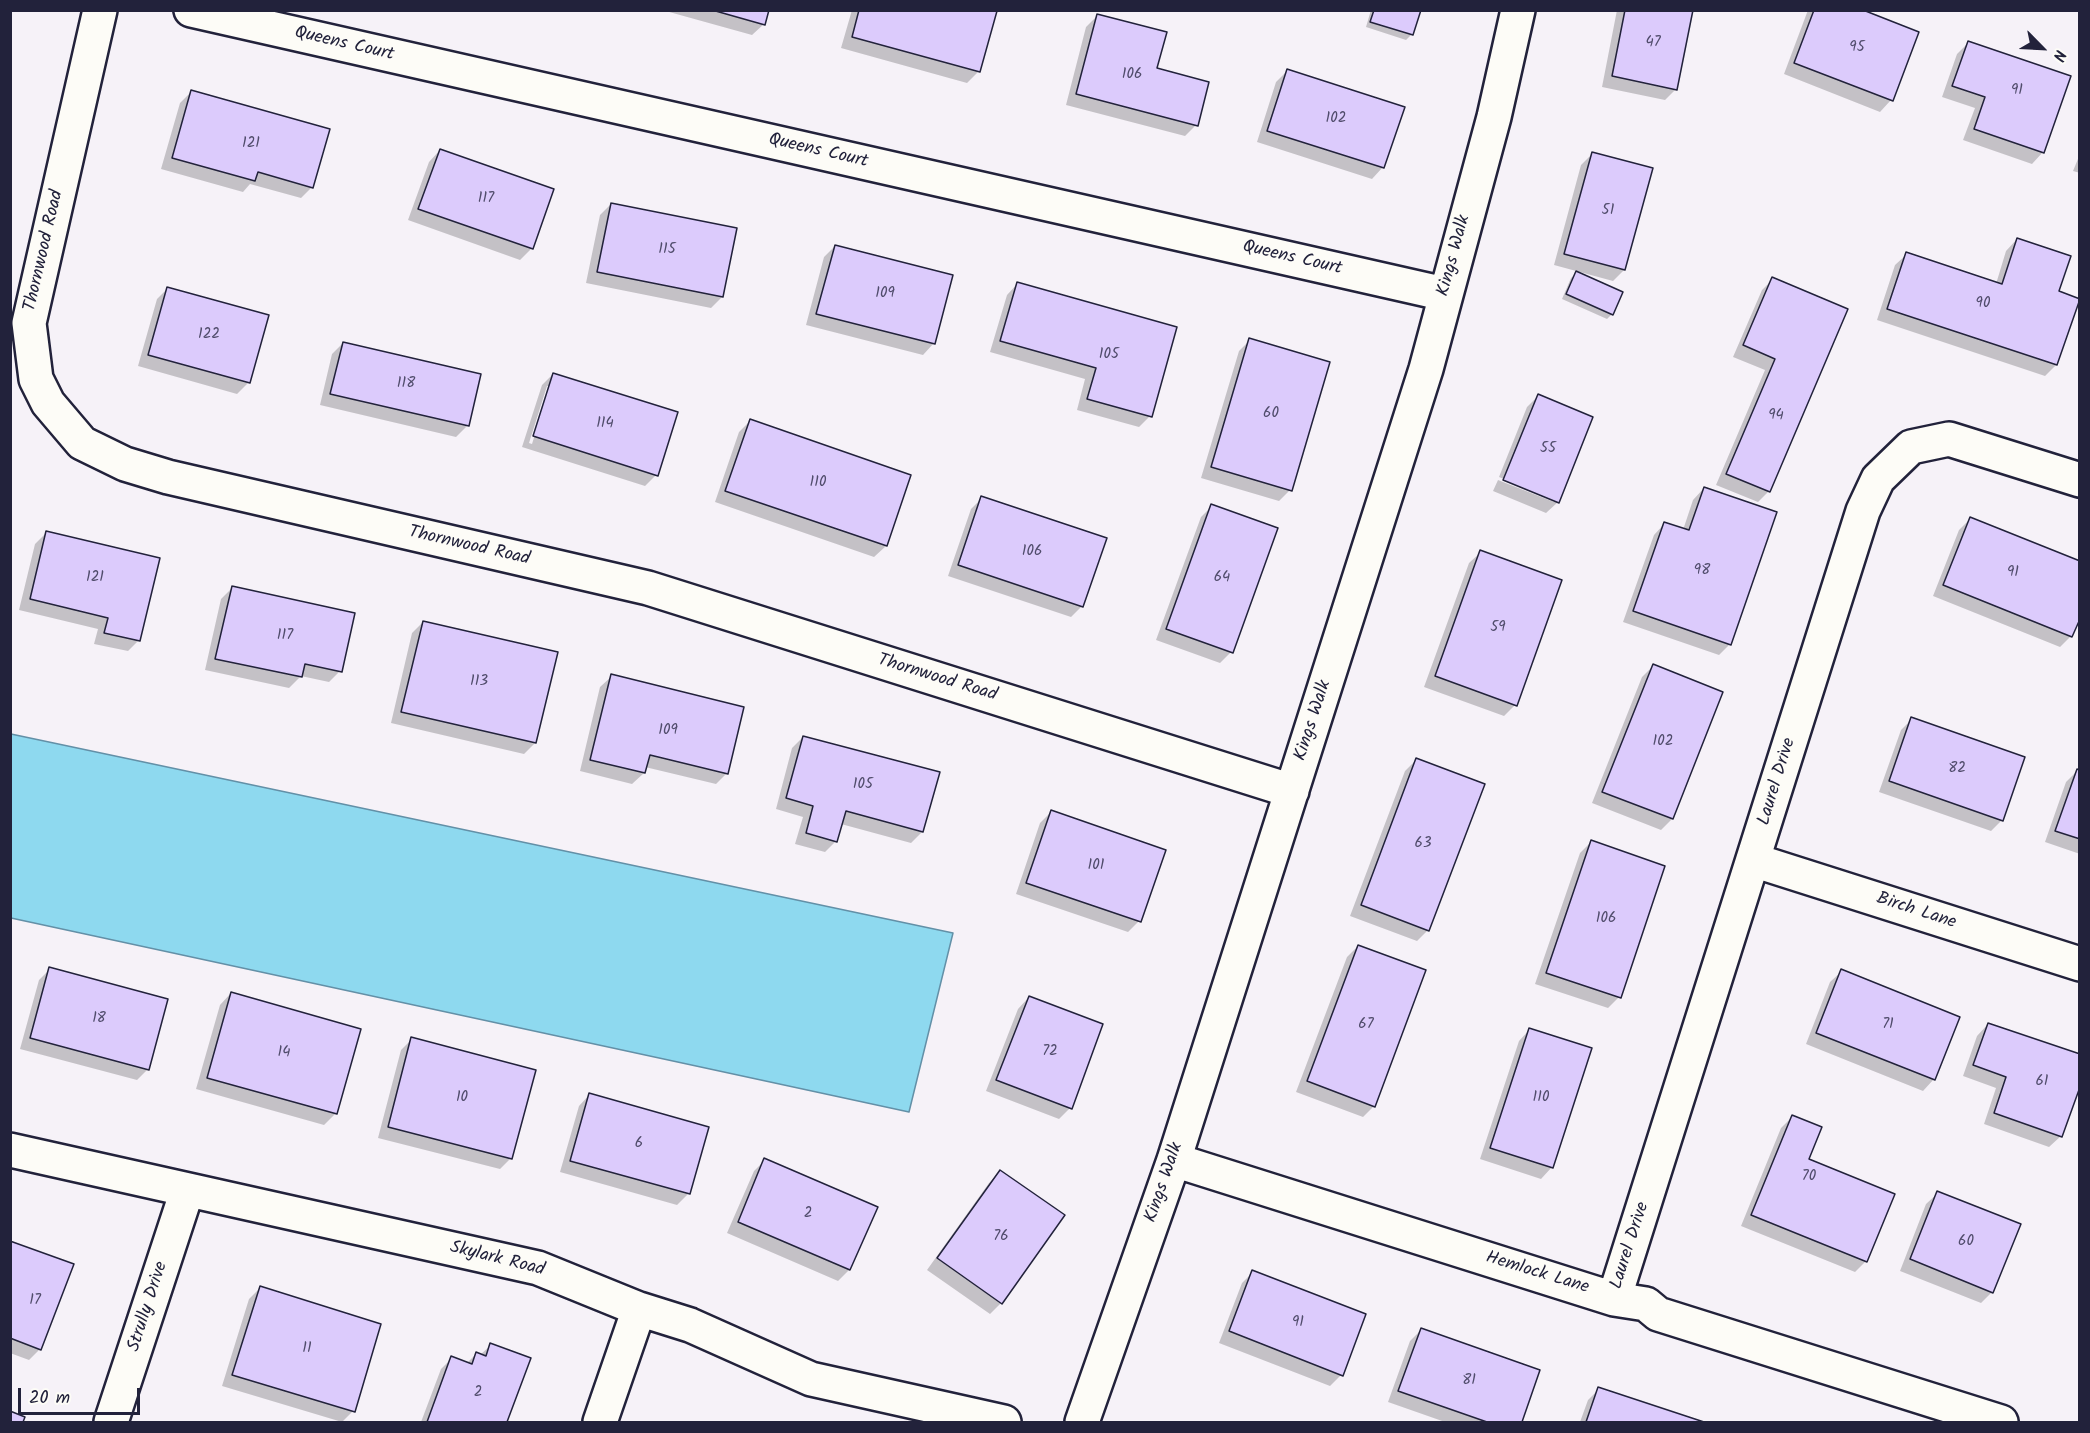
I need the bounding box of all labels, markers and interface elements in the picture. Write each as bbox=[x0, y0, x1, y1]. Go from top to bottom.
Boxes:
north arrow bbox=[2012, 18, 2072, 78]
street label: Queens Court bbox=[292, 23, 396, 67]
house number: 47 bbox=[1645, 34, 1661, 52]
house number: 95 bbox=[1849, 39, 1865, 57]
text: N bbox=[2045, 46, 2072, 65]
house number: 106 bbox=[1122, 66, 1142, 84]
house number: 91 bbox=[2011, 82, 2023, 100]
house number: 102 bbox=[1326, 110, 1346, 128]
street label: Queens Court bbox=[766, 130, 870, 174]
house number: 121 bbox=[242, 135, 260, 153]
street label: Thornwood Road bbox=[21, 188, 69, 314]
house number: 117 bbox=[478, 190, 494, 208]
house number: 51 bbox=[1602, 202, 1614, 220]
street label: Kings Walk bbox=[1434, 213, 1476, 299]
street label: Queens Court bbox=[1240, 237, 1344, 281]
house number: 115 bbox=[658, 241, 676, 259]
house number: 109 bbox=[875, 285, 895, 303]
house number: 90 bbox=[1976, 295, 1990, 313]
house number: 122 bbox=[198, 326, 220, 344]
house number: 105 bbox=[1099, 346, 1119, 364]
house number: 118 bbox=[397, 375, 415, 393]
house number: 60 bbox=[1263, 405, 1279, 423]
house number: 94 bbox=[1768, 407, 1784, 425]
house number: 114 bbox=[596, 415, 614, 433]
house number: 55 bbox=[1540, 440, 1556, 458]
house number: 110 bbox=[810, 474, 826, 492]
street label: Thornwood Road bbox=[406, 523, 532, 571]
house number: 106 bbox=[1022, 543, 1042, 561]
house number: 98 bbox=[1694, 562, 1710, 580]
house number: 91 bbox=[2007, 564, 2019, 582]
house number: 121 bbox=[86, 569, 104, 587]
house number: 64 bbox=[1214, 569, 1230, 587]
house number: 59 bbox=[1490, 619, 1506, 637]
house number: 117 bbox=[277, 627, 293, 645]
street label: Thornwood Road bbox=[875, 651, 999, 707]
house number: 113 bbox=[470, 673, 488, 691]
street label: Kings Walk bbox=[1291, 678, 1337, 764]
house number: 109 bbox=[658, 722, 678, 740]
house number: 102 bbox=[1653, 733, 1673, 751]
street label: Laurel Drive bbox=[1754, 736, 1802, 828]
house number: 82 bbox=[1948, 760, 1966, 778]
house number: 105 bbox=[853, 776, 873, 794]
house number: 63 bbox=[1415, 835, 1431, 853]
house number: 101 bbox=[1088, 857, 1104, 875]
street label: Birch Lane bbox=[1873, 889, 1959, 935]
house number: 106 bbox=[1596, 910, 1616, 928]
house number: 18 bbox=[92, 1010, 106, 1028]
house number: 67 bbox=[1358, 1016, 1374, 1034]
house number: 71 bbox=[1882, 1016, 1894, 1034]
house number: 72 bbox=[1042, 1043, 1058, 1061]
house number: 14 bbox=[278, 1044, 290, 1062]
house number: 61 bbox=[2035, 1073, 2049, 1091]
house number: 10 bbox=[456, 1089, 468, 1107]
house number: 110 bbox=[1533, 1089, 1549, 1107]
house number: 6 bbox=[635, 1135, 643, 1153]
street label: Kings Walk bbox=[1141, 1140, 1189, 1226]
house number: 70 bbox=[1802, 1168, 1816, 1186]
street label: Laurel Drive bbox=[1607, 1200, 1655, 1292]
house number: 2 bbox=[804, 1205, 812, 1223]
house number: 76 bbox=[993, 1228, 1009, 1246]
house number: 60 bbox=[1958, 1233, 1974, 1251]
street label: Skylark Road bbox=[447, 1238, 547, 1282]
street label: Hemlock Lane bbox=[1483, 1248, 1591, 1300]
street label: Strully Drive bbox=[124, 1259, 174, 1355]
house number: 17 bbox=[29, 1292, 41, 1310]
house number: 91 bbox=[1292, 1314, 1304, 1332]
house number: 11 bbox=[302, 1340, 312, 1358]
house number: 81 bbox=[1462, 1372, 1476, 1390]
scale bar bbox=[21, 1376, 142, 1414]
text: 20 m bbox=[29, 1384, 70, 1413]
house number: 2 bbox=[474, 1384, 482, 1402]

